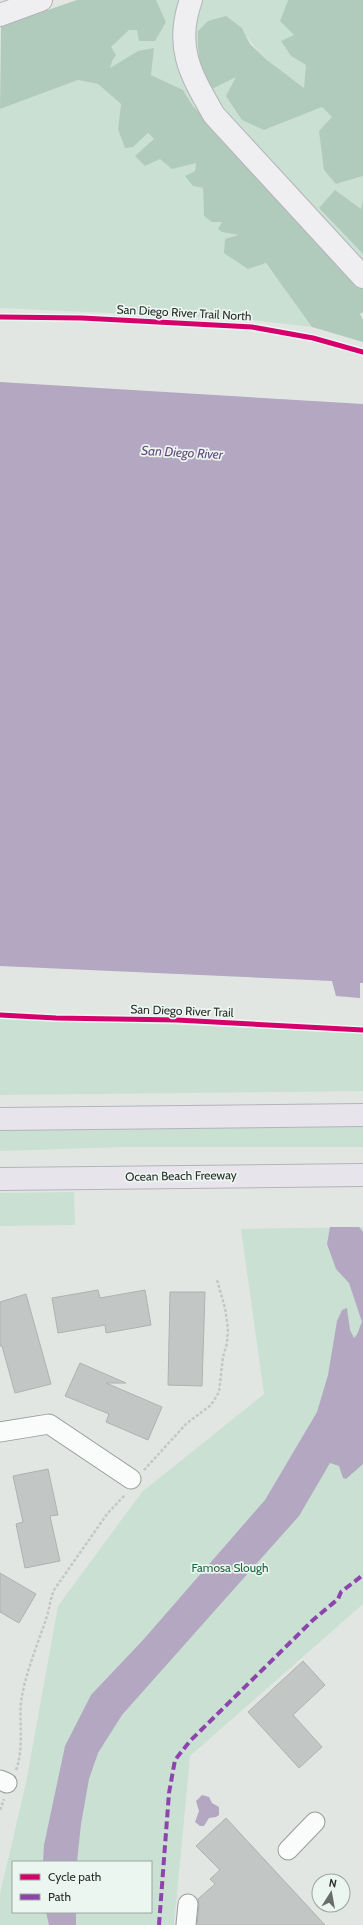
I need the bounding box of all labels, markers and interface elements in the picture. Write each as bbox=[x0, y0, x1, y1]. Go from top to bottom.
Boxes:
street label: San Diego River Trail North bbox=[116, 301, 252, 324]
water label: San Diego River bbox=[141, 442, 224, 462]
street label: San Diego River Trail bbox=[130, 1001, 234, 1020]
street label: Ocean Beach Freeway bbox=[125, 1167, 237, 1184]
park label: Famosa Slough bbox=[192, 1560, 268, 1575]
legend bbox=[12, 1861, 152, 1913]
text: Cycle path bbox=[48, 1869, 101, 1884]
north arrow bbox=[311, 1873, 351, 1913]
text: N bbox=[328, 1876, 338, 1891]
text: Path bbox=[48, 1889, 71, 1904]

